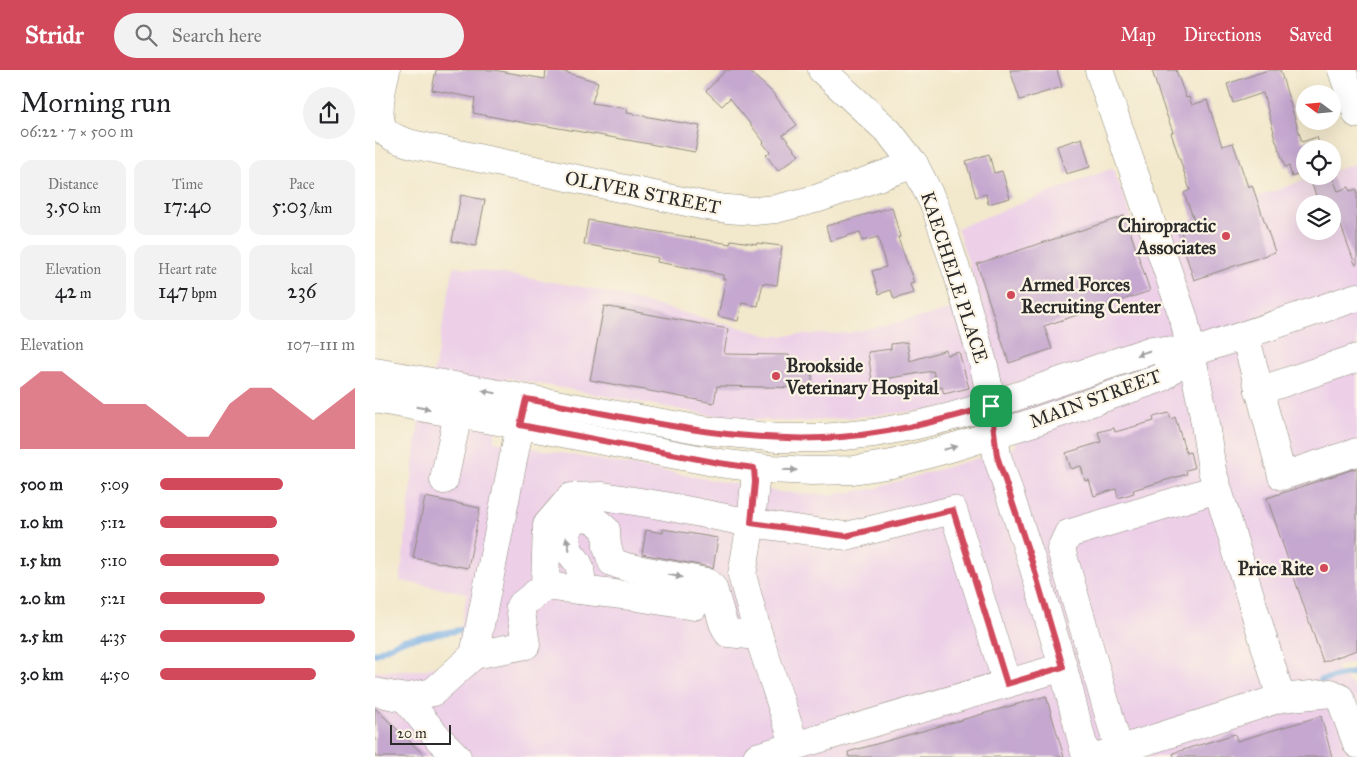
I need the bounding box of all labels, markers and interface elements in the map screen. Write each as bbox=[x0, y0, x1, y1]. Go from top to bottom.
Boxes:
search box bbox=[114, 13, 464, 58]
text: Stridr bbox=[25, 20, 84, 50]
icon: search bbox=[132, 21, 160, 49]
text: Search here bbox=[172, 24, 262, 47]
text: Map bbox=[1120, 24, 1156, 46]
text: Directions bbox=[1184, 24, 1261, 46]
text: Saved bbox=[1289, 24, 1332, 46]
text: Morning run bbox=[20, 85, 171, 120]
north arrow bbox=[1296, 85, 1341, 130]
map controls bbox=[1296, 85, 1341, 240]
button: share bbox=[303, 87, 355, 139]
text: 06:22 · 7 × 500 m bbox=[20, 122, 133, 141]
button: locate bbox=[1296, 140, 1341, 185]
street label: OLIVER STREET bbox=[563, 166, 723, 219]
text: Distance bbox=[48, 176, 98, 193]
text: Time bbox=[172, 176, 203, 193]
text: Pace bbox=[289, 176, 315, 193]
street label: KAECHELE PLACE bbox=[916, 188, 993, 366]
text: 3.50 bbox=[45, 193, 80, 219]
text: 17:40 bbox=[163, 193, 212, 219]
text: 5:03 bbox=[271, 193, 307, 219]
button: layers bbox=[1296, 195, 1341, 240]
text: km bbox=[80, 200, 101, 217]
text: /km bbox=[307, 200, 332, 217]
place label: Chiropractic Associates bbox=[1118, 214, 1216, 259]
marker: Chiropractic Associates bbox=[1220, 230, 1232, 242]
text: Elevation bbox=[45, 261, 101, 278]
text: Heart rate bbox=[158, 261, 217, 278]
text: kcal bbox=[291, 261, 313, 278]
place label: Armed Forces Recruiting Center bbox=[1019, 273, 1162, 319]
text: 42 bbox=[55, 278, 77, 304]
text: 147 bbox=[158, 278, 188, 304]
text: 236 bbox=[287, 278, 317, 304]
text: m bbox=[77, 285, 92, 302]
text: bpm bbox=[188, 285, 217, 302]
marker: Armed Forces Recruiting Center bbox=[1005, 289, 1017, 301]
text: Elevation bbox=[20, 335, 84, 354]
text: 107–111 m bbox=[287, 335, 355, 354]
one-way arrow bbox=[1135, 350, 1150, 357]
place label: Brookside Veterinary Hospital bbox=[785, 354, 939, 400]
street label: MAIN STREET bbox=[1026, 364, 1164, 433]
marker: Brookside Veterinary Hospital bbox=[770, 370, 782, 382]
pin bbox=[970, 385, 1012, 427]
one-way arrow bbox=[481, 388, 497, 396]
icon: arrive bbox=[977, 392, 1005, 420]
one-way arrow bbox=[415, 404, 431, 412]
one-way arrow bbox=[942, 444, 957, 452]
one-way arrow bbox=[782, 467, 798, 475]
text: 500 m bbox=[20, 475, 63, 494]
text: 5:09 bbox=[100, 475, 129, 494]
text: 1.0 km bbox=[20, 513, 63, 532]
text: 5:12 bbox=[100, 513, 126, 532]
one-way arrow bbox=[564, 537, 572, 552]
text: 1.5 km bbox=[20, 551, 61, 570]
text: 5:10 bbox=[100, 551, 127, 570]
place label: Price Rite bbox=[1238, 557, 1314, 580]
marker: Price Rite bbox=[1318, 562, 1330, 574]
one-way arrow bbox=[668, 573, 684, 581]
text: 2.0 km bbox=[20, 589, 65, 608]
text: 5:21 bbox=[100, 589, 126, 608]
text: 2.5 km bbox=[20, 627, 63, 646]
text: 4:35 bbox=[100, 627, 127, 646]
text: 3.0 km bbox=[20, 665, 63, 684]
text: 4:50 bbox=[100, 665, 130, 684]
scale bar bbox=[390, 722, 451, 745]
text: 20 m bbox=[397, 725, 427, 742]

